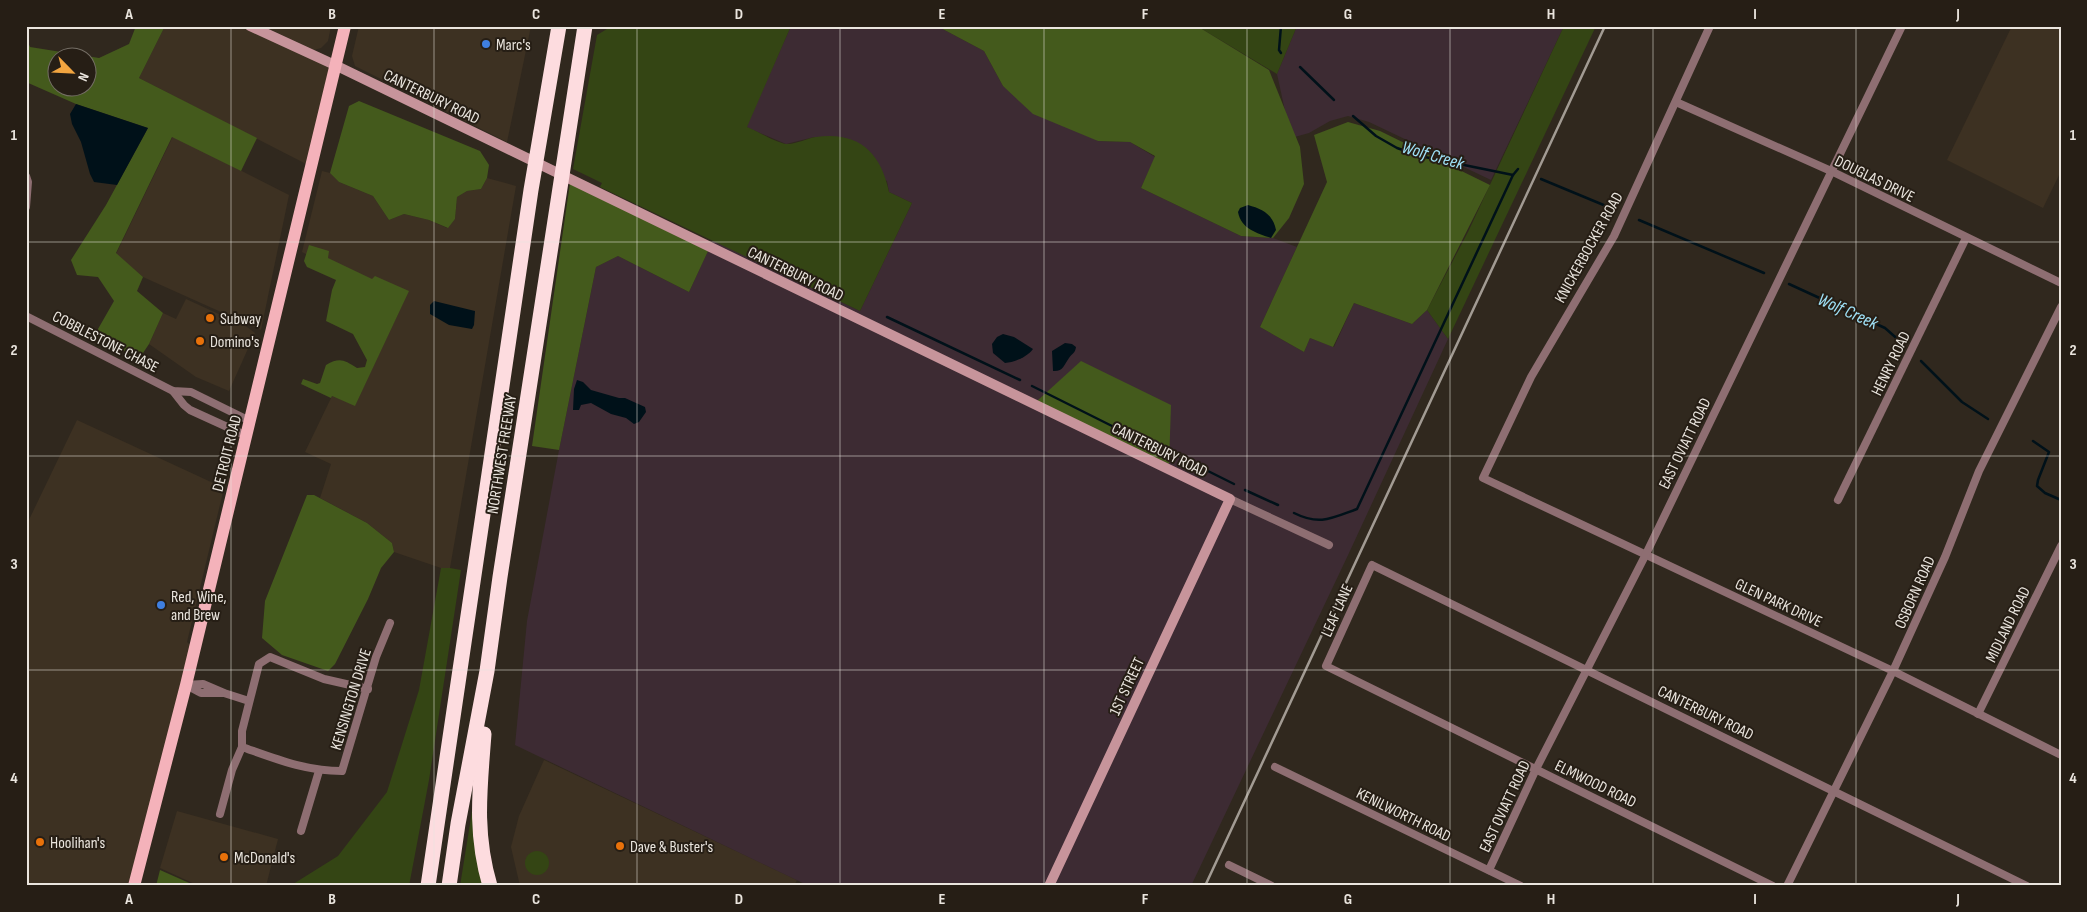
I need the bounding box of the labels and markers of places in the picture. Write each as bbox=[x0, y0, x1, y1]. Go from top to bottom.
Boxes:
place label: Marc's bbox=[496, 36, 531, 55]
marker: Marc's bbox=[480, 38, 492, 50]
place label: Subway bbox=[220, 310, 261, 329]
marker: Subway bbox=[204, 312, 216, 324]
place label: Domino's bbox=[210, 333, 260, 352]
marker: Domino's bbox=[194, 335, 206, 347]
place label: Red, Wine, and Brew bbox=[171, 588, 227, 625]
marker: Red, Wine, and Brew bbox=[155, 599, 167, 611]
place label: Hoolihan's bbox=[50, 834, 105, 853]
marker: Hoolihan's bbox=[34, 836, 46, 848]
place label: Dave & Buster's bbox=[630, 838, 713, 857]
marker: Dave & Buster's bbox=[614, 840, 626, 852]
place label: McDonald's bbox=[234, 849, 296, 868]
marker: McDonald's bbox=[218, 851, 230, 863]

